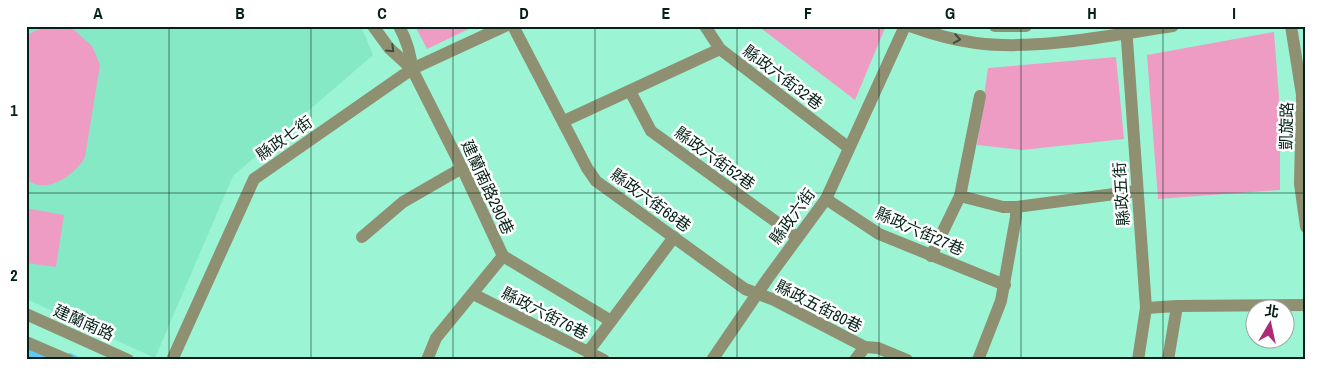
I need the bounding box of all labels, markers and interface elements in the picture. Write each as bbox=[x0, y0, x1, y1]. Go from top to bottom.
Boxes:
text: A bbox=[93, 2, 103, 24]
text: B bbox=[235, 2, 245, 24]
text: C bbox=[377, 2, 387, 24]
text: D bbox=[519, 2, 529, 24]
text: E bbox=[662, 2, 671, 24]
text: F bbox=[804, 2, 812, 24]
text: G bbox=[945, 2, 955, 24]
text: H bbox=[1087, 2, 1097, 24]
text: I bbox=[1232, 2, 1236, 24]
one-way arrow bbox=[952, 34, 961, 44]
street label: 縣政六街32巷 bbox=[739, 40, 827, 114]
one-way arrow bbox=[385, 43, 394, 52]
text: 1 bbox=[10, 99, 18, 121]
street label: 凱旋路 bbox=[1275, 102, 1297, 150]
street label: 縣政七街 bbox=[251, 111, 317, 165]
street label: 縣政六街52巷 bbox=[670, 121, 760, 195]
street label: 建蘭南路290巷 bbox=[457, 136, 519, 238]
street label: 縣政五街 bbox=[1108, 161, 1134, 227]
street label: 縣政六街68巷 bbox=[606, 163, 696, 237]
street label: 縣政六街 bbox=[764, 184, 820, 248]
street label: 縣政六街27巷 bbox=[872, 202, 968, 260]
text: 2 bbox=[10, 264, 18, 286]
street label: 縣政五街80巷 bbox=[772, 275, 866, 337]
street label: 縣政六街76巷 bbox=[498, 282, 592, 344]
north arrow bbox=[1244, 298, 1294, 348]
street label: 建蘭南路 bbox=[50, 299, 118, 345]
text: 北 bbox=[1264, 301, 1280, 321]

